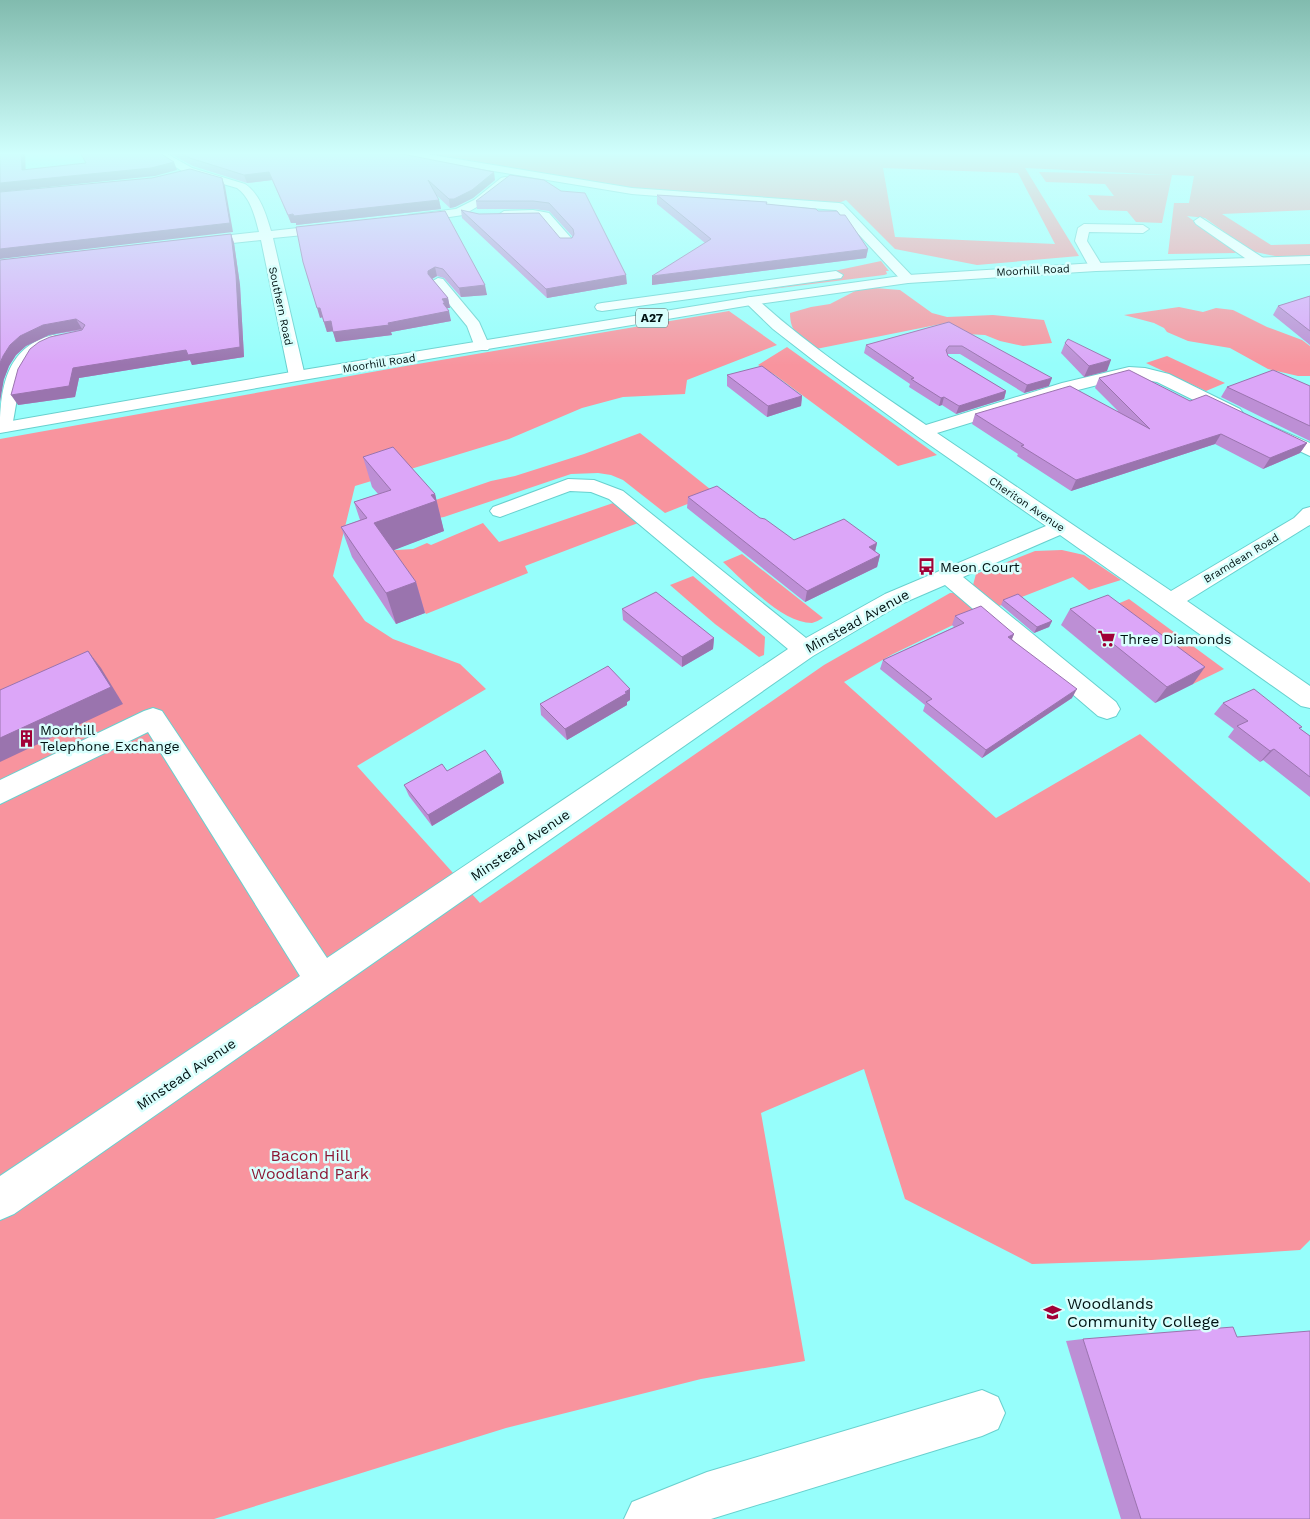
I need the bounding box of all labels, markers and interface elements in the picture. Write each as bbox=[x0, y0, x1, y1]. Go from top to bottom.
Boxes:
street label: Moorhill Road bbox=[996, 262, 1070, 279]
street label: Southern Road bbox=[266, 266, 295, 347]
road number: A27 bbox=[636, 308, 668, 328]
street label: Moorhill Road bbox=[342, 351, 416, 376]
street label: Cheriton Avenue bbox=[986, 474, 1067, 535]
street label: Bramdean Road bbox=[1201, 531, 1281, 586]
bus stop icon: Meon Court bbox=[916, 557, 936, 577]
place label: Meon Court bbox=[940, 559, 1020, 575]
street label: Minstead Avenue bbox=[802, 586, 912, 656]
supermarket icon: Three Diamonds bbox=[1096, 629, 1116, 649]
place label: Three Diamonds bbox=[1120, 631, 1232, 647]
place label: Moorhill Telephone Exchange bbox=[40, 722, 179, 754]
building icon: Moorhill Telephone Exchange bbox=[16, 728, 36, 748]
street label: Minstead Avenue bbox=[467, 806, 573, 884]
street label: Minstead Avenue bbox=[133, 1035, 239, 1113]
park label: Bacon Hill Woodland Park bbox=[251, 1146, 369, 1183]
place label: Woodlands Community College bbox=[1067, 1294, 1219, 1331]
school or university icon: Woodlands Community College bbox=[1043, 1302, 1063, 1322]

